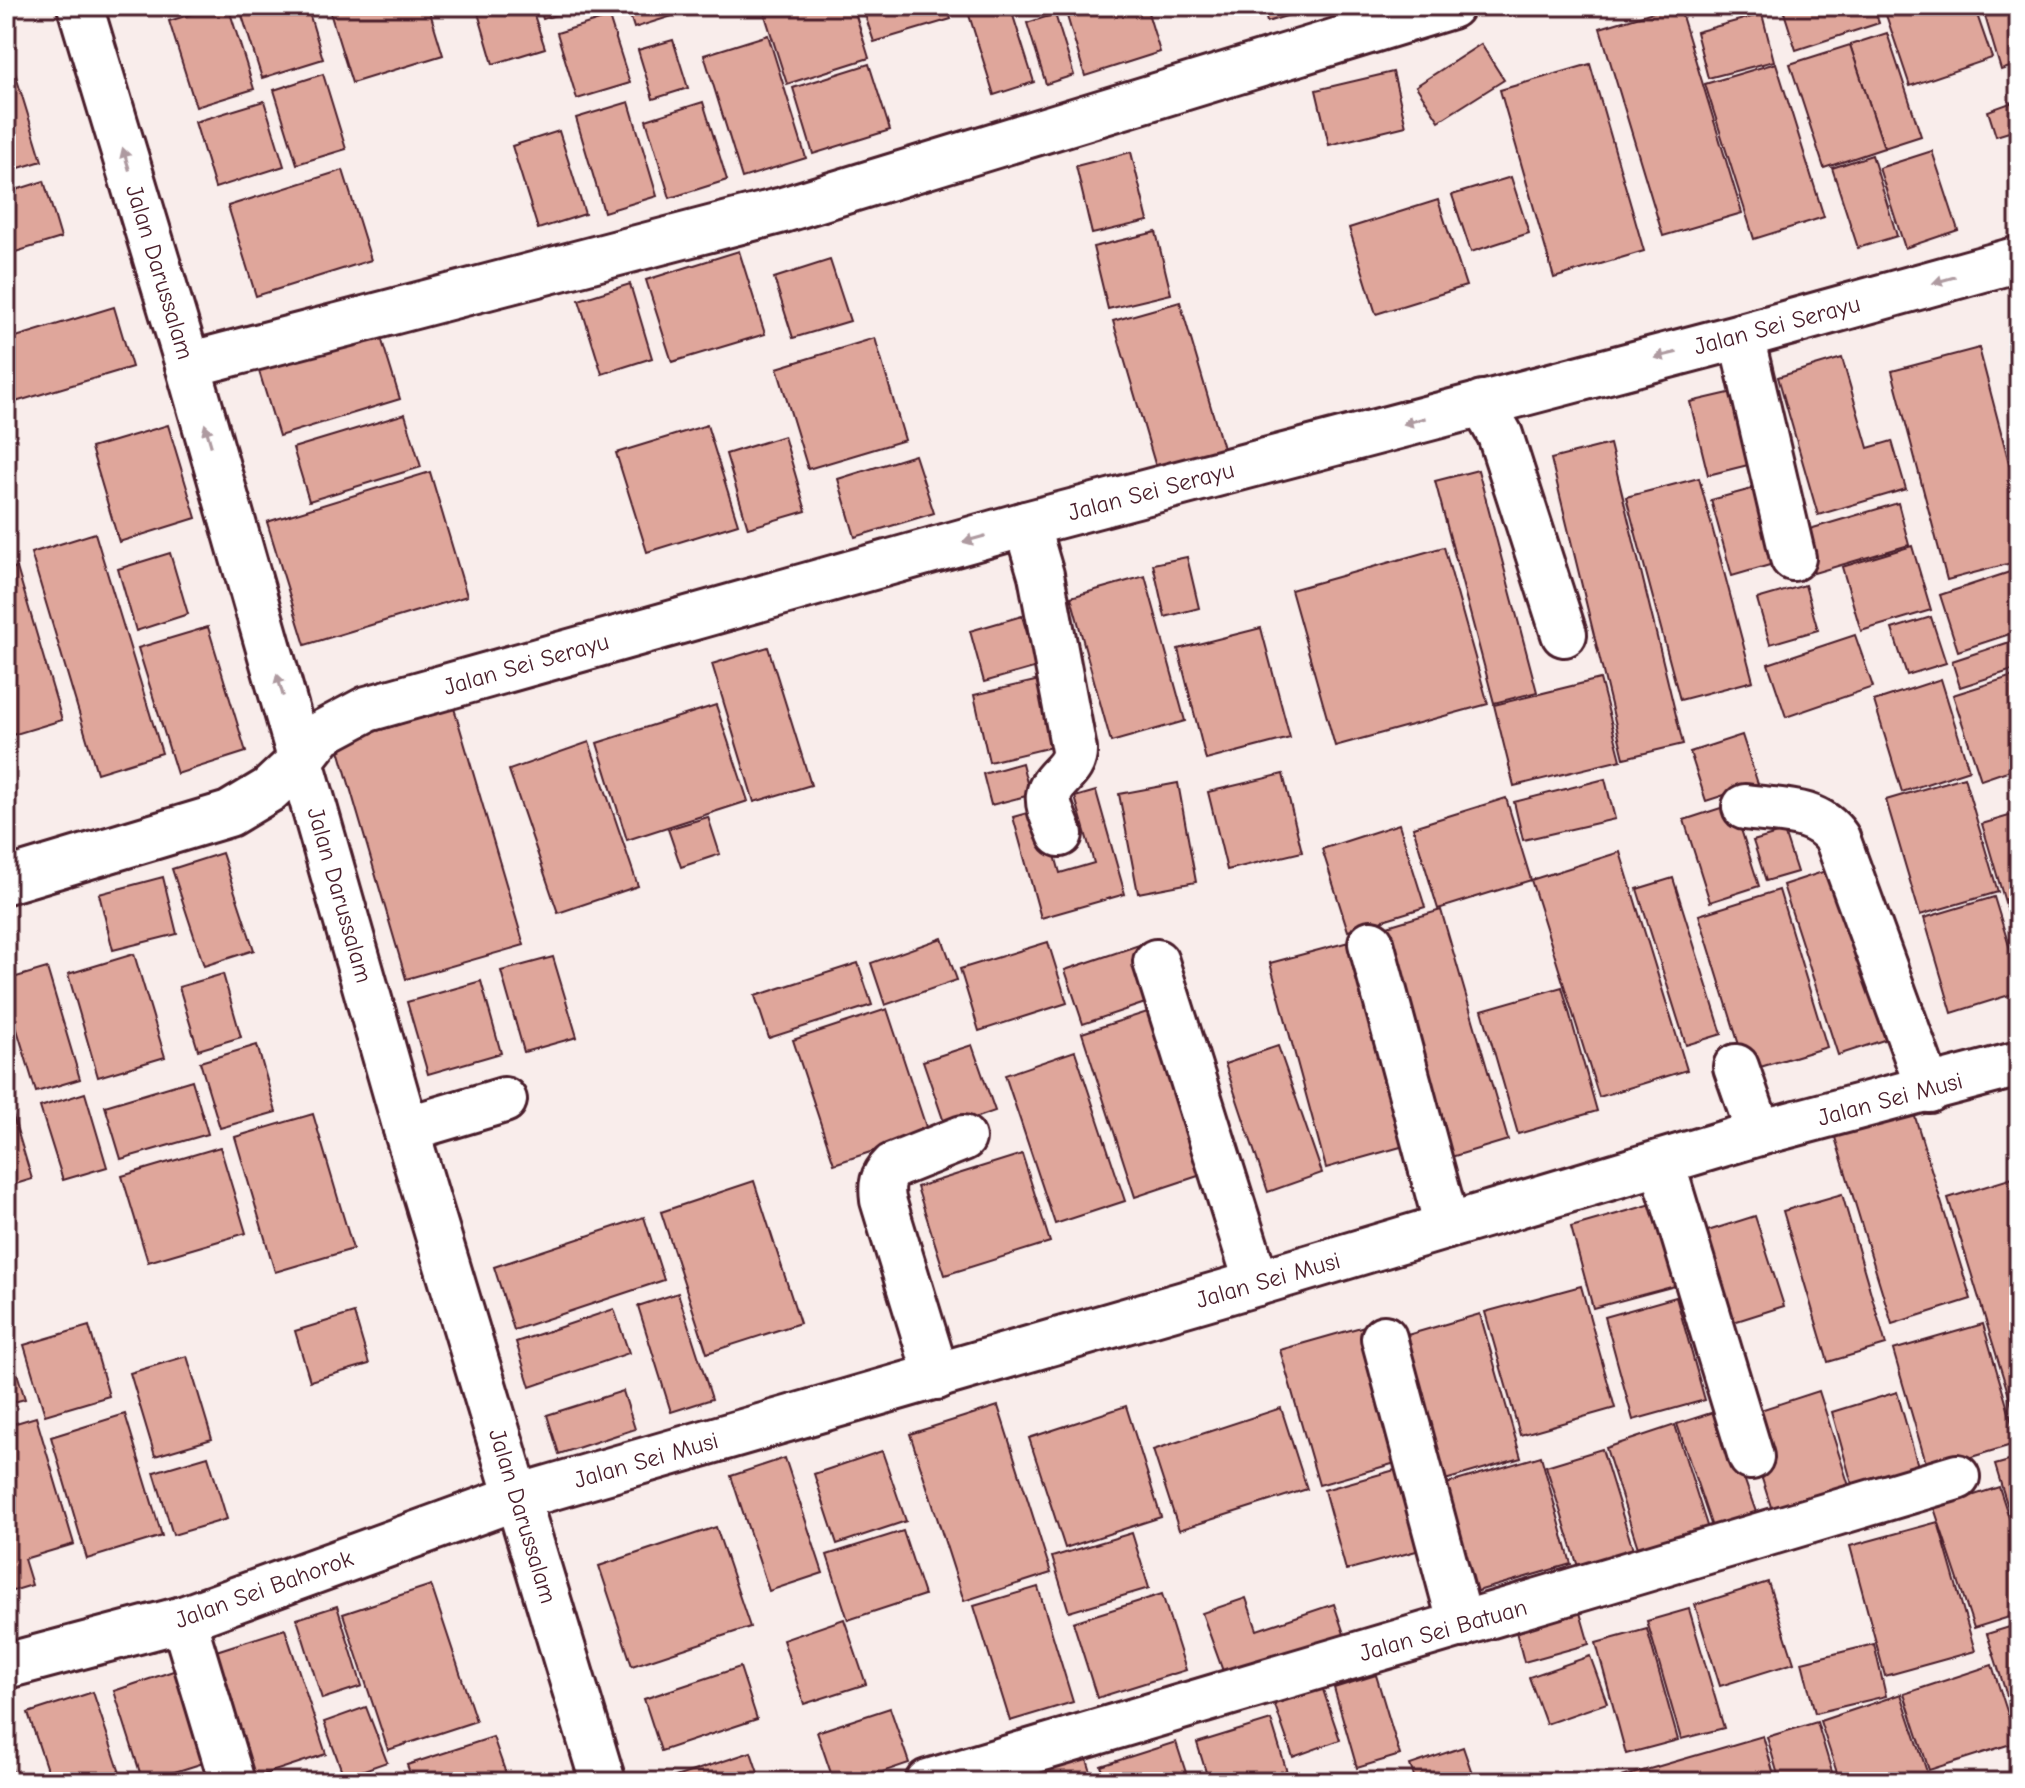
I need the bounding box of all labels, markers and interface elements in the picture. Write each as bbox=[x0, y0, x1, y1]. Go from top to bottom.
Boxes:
one-way arrow bbox=[119, 147, 132, 171]
street label: Jalan Darussalam bbox=[120, 181, 200, 363]
one-way arrow bbox=[1931, 274, 1956, 286]
street label: Jalan Sei Serayu bbox=[1691, 289, 1863, 361]
one-way arrow bbox=[1653, 350, 1678, 362]
one-way arrow bbox=[1402, 415, 1426, 428]
one-way arrow bbox=[201, 423, 214, 447]
street label: Jalan Sei Serayu bbox=[1065, 455, 1237, 527]
one-way arrow bbox=[961, 533, 985, 546]
street label: Jalan Sei Serayu bbox=[440, 627, 612, 701]
one-way arrow bbox=[273, 673, 286, 697]
street label: Jalan Darussalam bbox=[302, 804, 378, 986]
street label: Jalan Sei Musi bbox=[1814, 1066, 1966, 1132]
street label: Jalan Sei Musi bbox=[1193, 1246, 1343, 1314]
street label: Jalan Darussalam bbox=[483, 1425, 563, 1607]
street label: Jalan Sei Musi bbox=[571, 1426, 721, 1494]
street label: Jalan Sei Bahorok bbox=[171, 1544, 357, 1634]
street label: Jalan Sei Batuan bbox=[1356, 1593, 1530, 1667]

